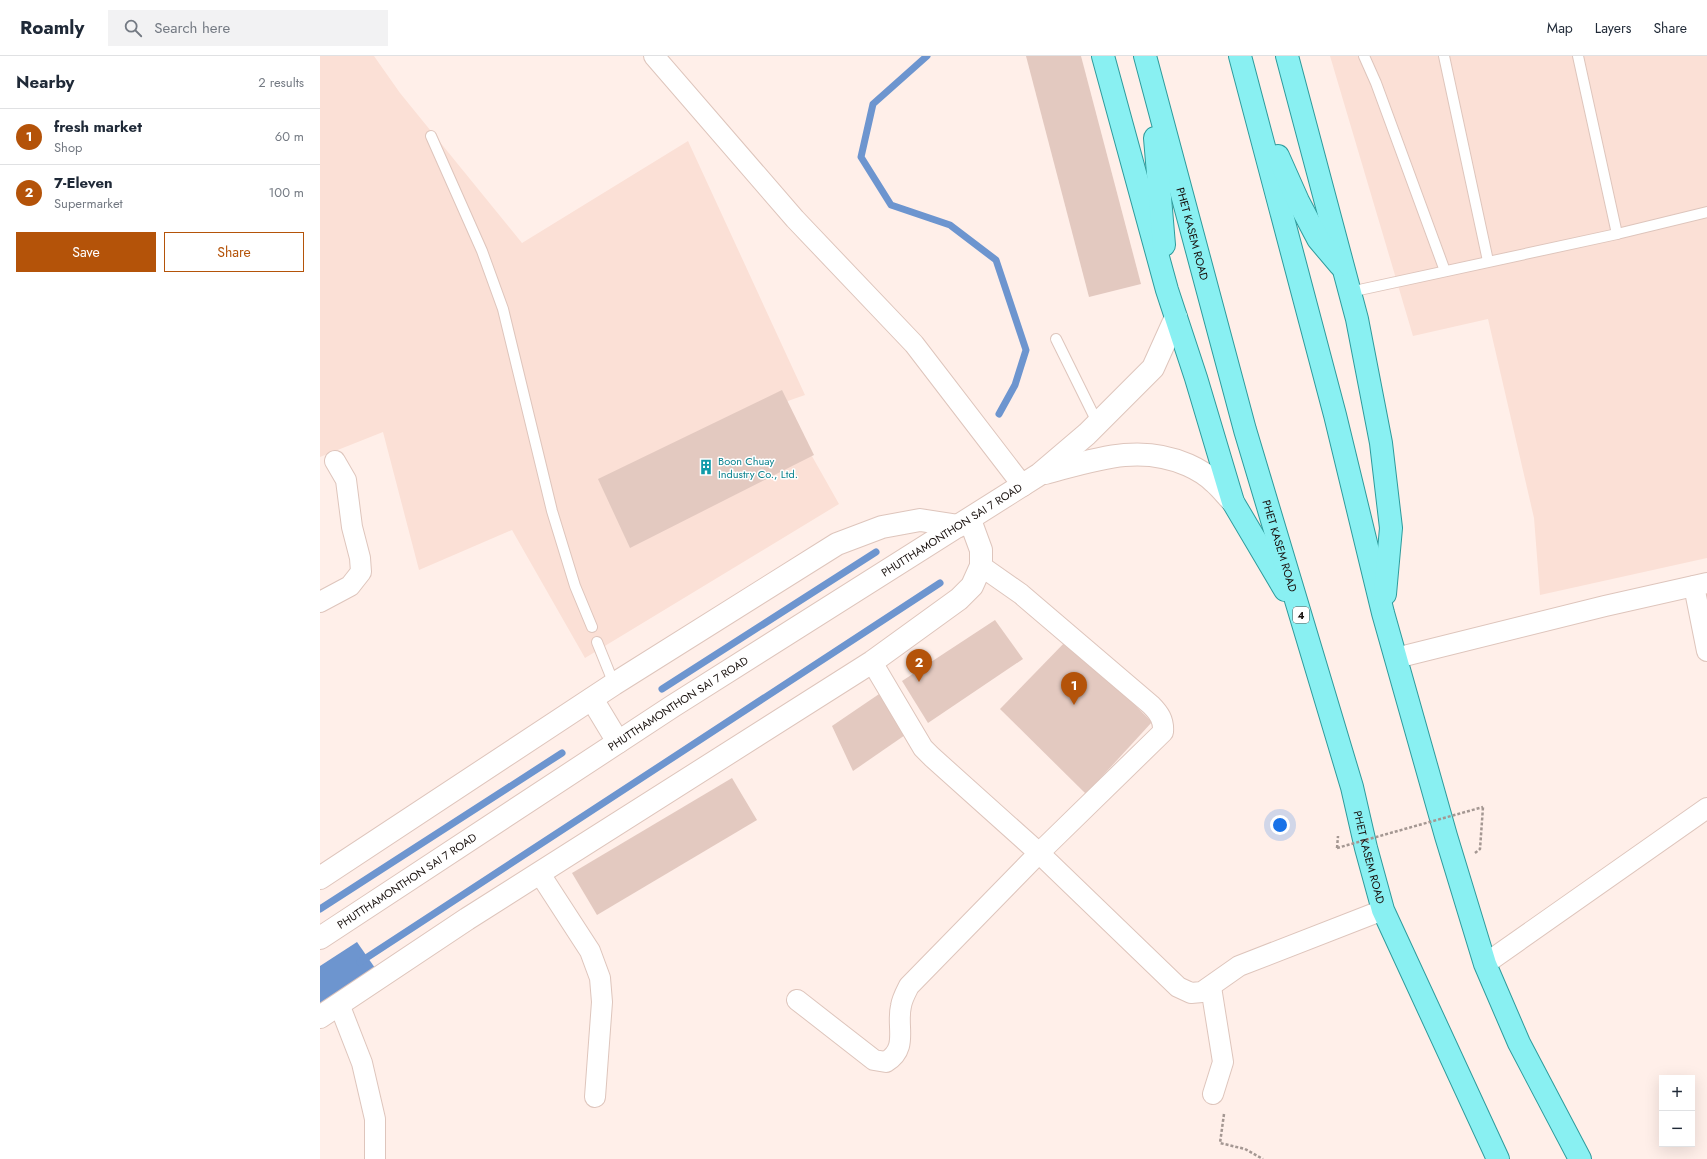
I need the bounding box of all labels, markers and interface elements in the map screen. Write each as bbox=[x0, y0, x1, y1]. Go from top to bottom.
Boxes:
search box bbox=[108, 10, 388, 46]
text: Roamly bbox=[20, 14, 84, 41]
icon: search bbox=[122, 17, 144, 39]
text: Search here bbox=[154, 17, 230, 39]
text: Map bbox=[1547, 18, 1573, 38]
text: Layers bbox=[1595, 18, 1631, 38]
text: Share bbox=[1653, 18, 1687, 38]
text: Nearby bbox=[16, 70, 74, 94]
text: 2 results bbox=[258, 73, 304, 92]
text: fresh market bbox=[54, 116, 142, 138]
text: 1 bbox=[26, 127, 32, 146]
text: 60 m bbox=[275, 127, 304, 146]
text: Shop bbox=[54, 138, 82, 157]
text: 7-Eleven bbox=[54, 172, 113, 194]
text: 2 bbox=[25, 183, 33, 202]
text: 100 m bbox=[269, 183, 304, 202]
street label: PHET KASEM ROAD bbox=[1172, 186, 1213, 282]
text: Supermarket bbox=[54, 194, 123, 213]
button: Save bbox=[16, 232, 156, 272]
button: Share bbox=[164, 232, 304, 272]
place label: Boon Chuay Industry Co., Ltd. bbox=[718, 453, 798, 482]
building icon: Boon Chuay Industry Co., Ltd. bbox=[697, 458, 715, 476]
street label: PHUTTHAMONTHON SAI 7 ROAD bbox=[878, 479, 1026, 580]
street label: PHET KASEM ROAD bbox=[1258, 498, 1301, 594]
road number: 4 bbox=[1293, 607, 1309, 623]
pin: 2 bbox=[906, 649, 932, 682]
street label: PHUTTHAMONTHON SAI 7 ROAD bbox=[605, 652, 752, 755]
pin: 1 bbox=[1061, 672, 1087, 705]
street label: PHET KASEM ROAD bbox=[1350, 809, 1389, 906]
your location bbox=[1270, 815, 1290, 835]
street label: PHUTTHAMONTHON SAI 7 ROAD bbox=[334, 829, 480, 933]
map controls bbox=[1659, 1075, 1695, 1147]
button: + bbox=[1659, 1075, 1695, 1111]
button: − bbox=[1659, 1111, 1695, 1147]

